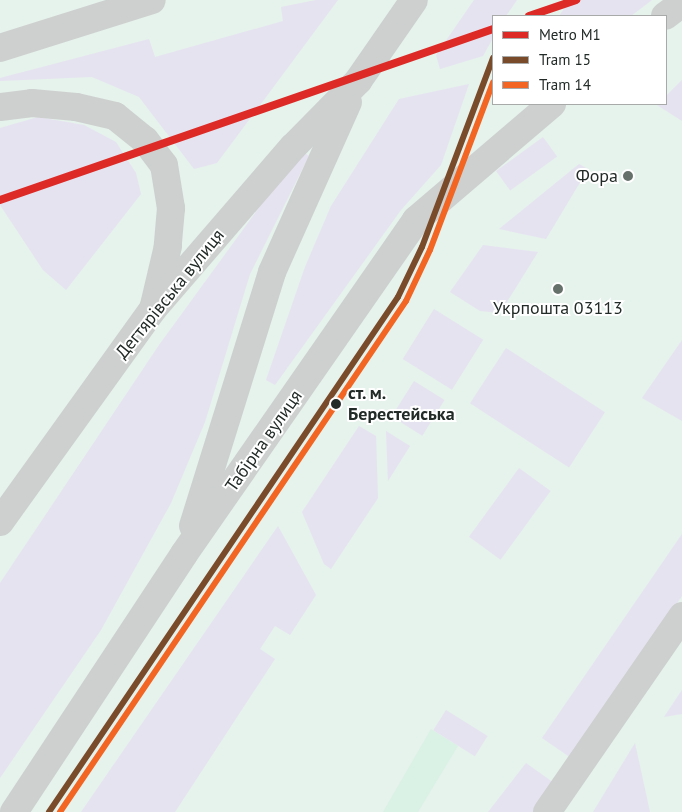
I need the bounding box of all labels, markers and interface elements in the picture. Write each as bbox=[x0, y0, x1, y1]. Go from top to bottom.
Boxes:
legend bbox=[492, 15, 667, 105]
text: Metro M1 bbox=[539, 25, 601, 44]
text: Tram 15 bbox=[539, 50, 591, 69]
text: Tram 14 bbox=[539, 75, 591, 94]
place label: Фора bbox=[576, 165, 618, 187]
marker: Фора bbox=[622, 170, 634, 182]
street label: Дегтярівська вулиця bbox=[111, 225, 229, 363]
marker: Укрпошта 03113 bbox=[552, 283, 564, 295]
place label: Укрпошта 03113 bbox=[493, 297, 623, 319]
place label: ст. м. Берестейська bbox=[348, 383, 455, 426]
street label: Табірна вулиця bbox=[221, 386, 307, 496]
marker: ст. м. Берестейська bbox=[327, 395, 345, 413]

